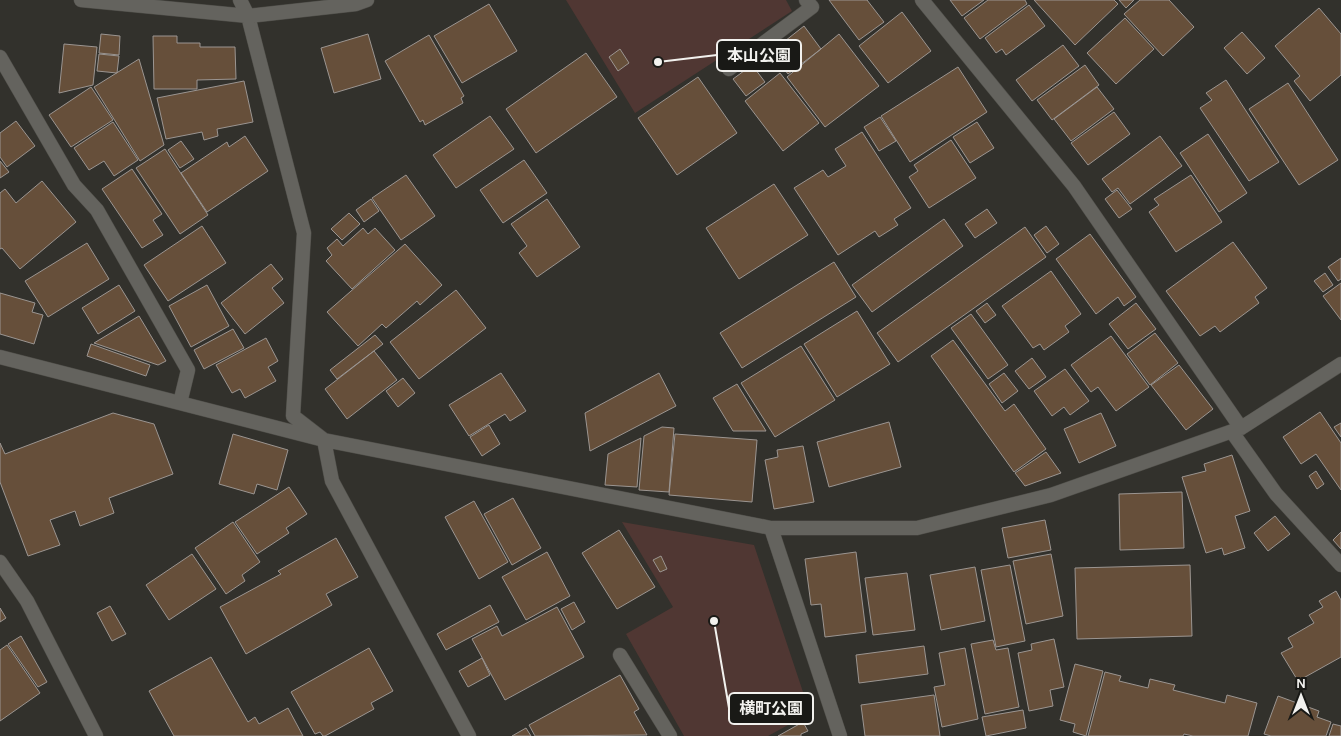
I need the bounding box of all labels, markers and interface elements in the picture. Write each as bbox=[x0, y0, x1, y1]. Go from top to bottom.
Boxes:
callout: 本山公園 bbox=[717, 40, 801, 71]
text: 本山公園 bbox=[727, 46, 791, 65]
north arrow bbox=[1276, 671, 1326, 721]
text: N bbox=[1296, 675, 1306, 692]
callout: 横町公園 bbox=[729, 693, 813, 724]
text: 横町公園 bbox=[739, 699, 803, 718]

